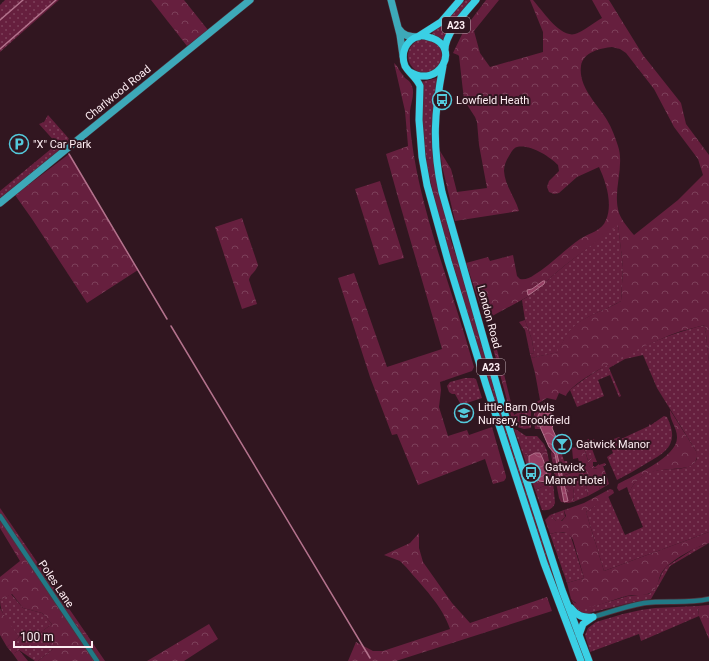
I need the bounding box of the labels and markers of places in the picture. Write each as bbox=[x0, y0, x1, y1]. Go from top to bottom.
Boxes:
bus stop icon: Lowfield Heath bbox=[431, 89, 453, 111]
place label: Lowfield Heath bbox=[456, 94, 529, 107]
parking icon: "X" Car Park bbox=[8, 133, 30, 155]
place label: "X" Car Park bbox=[33, 138, 92, 151]
place label: Little Barn Owls Nursery, Brookfield bbox=[478, 401, 570, 427]
school or university icon: Little Barn Owls Nursery, Brookfield bbox=[453, 402, 475, 424]
bar icon: Gatwick Manor bbox=[551, 433, 573, 455]
place label: Gatwick Manor bbox=[576, 438, 650, 451]
place label: Gatwick Manor Hotel bbox=[545, 461, 606, 487]
bus stop icon: Gatwick Manor Hotel bbox=[520, 462, 542, 484]

